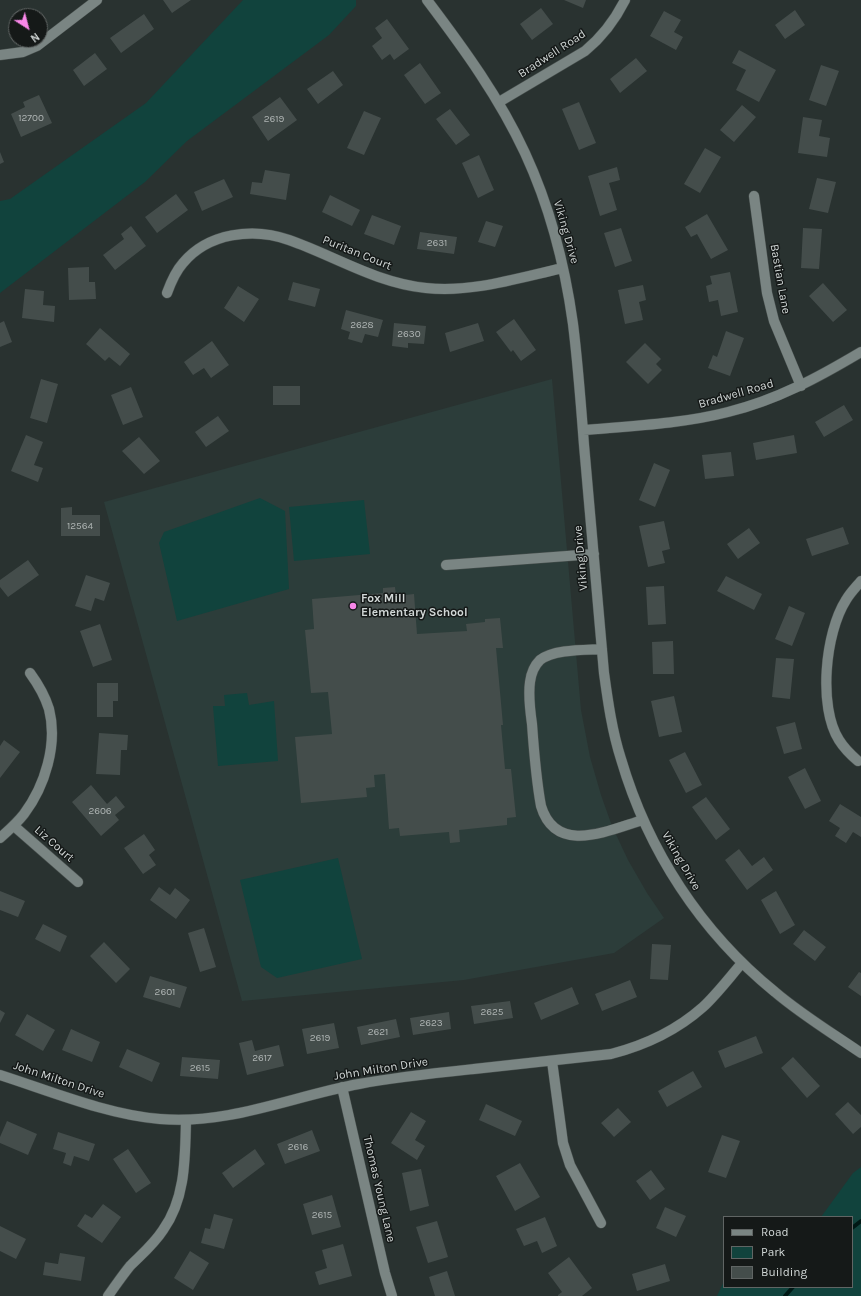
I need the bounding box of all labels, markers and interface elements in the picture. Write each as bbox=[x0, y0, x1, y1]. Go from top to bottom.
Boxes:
north arrow bbox=[8, 8, 48, 48]
street label: Bradwell Road bbox=[516, 27, 588, 81]
text: N bbox=[28, 30, 42, 45]
house number: 12700 bbox=[18, 112, 44, 124]
house number: 2619 bbox=[264, 113, 284, 125]
street label: Viking Drive bbox=[550, 199, 582, 265]
street label: Puritan Court bbox=[320, 233, 394, 273]
house number: 2631 bbox=[427, 237, 447, 249]
street label: Bastian Lane bbox=[767, 243, 793, 315]
house number: 2628 bbox=[350, 319, 374, 331]
house number: 2630 bbox=[397, 328, 421, 340]
street label: Bradwell Road bbox=[697, 376, 775, 412]
house number: 12564 bbox=[67, 520, 93, 532]
street label: Viking Drive bbox=[571, 525, 591, 591]
place label: Fox Mill Elementary School bbox=[361, 592, 468, 620]
marker: Fox Mill Elementary School bbox=[348, 601, 358, 611]
house number: 2606 bbox=[88, 805, 112, 817]
street label: Liz Court bbox=[31, 823, 77, 865]
street label: Viking Drive bbox=[658, 829, 704, 893]
house number: 2601 bbox=[155, 986, 175, 998]
house number: 2625 bbox=[481, 1006, 503, 1018]
house number: 2623 bbox=[419, 1017, 443, 1029]
house number: 2621 bbox=[368, 1026, 388, 1038]
house number: 2619 bbox=[310, 1032, 330, 1044]
house number: 2617 bbox=[252, 1052, 272, 1064]
street label: John Milton Drive bbox=[333, 1054, 429, 1084]
street label: John Milton Drive bbox=[12, 1058, 106, 1102]
house number: 2615 bbox=[190, 1062, 210, 1074]
street label: Thomas Young Lane bbox=[360, 1134, 398, 1244]
house number: 2616 bbox=[288, 1141, 308, 1153]
house number: 2615 bbox=[312, 1209, 332, 1221]
legend bbox=[723, 1216, 853, 1288]
text: Road bbox=[761, 1225, 789, 1239]
text: Park bbox=[761, 1245, 785, 1259]
text: Building bbox=[761, 1265, 807, 1279]

